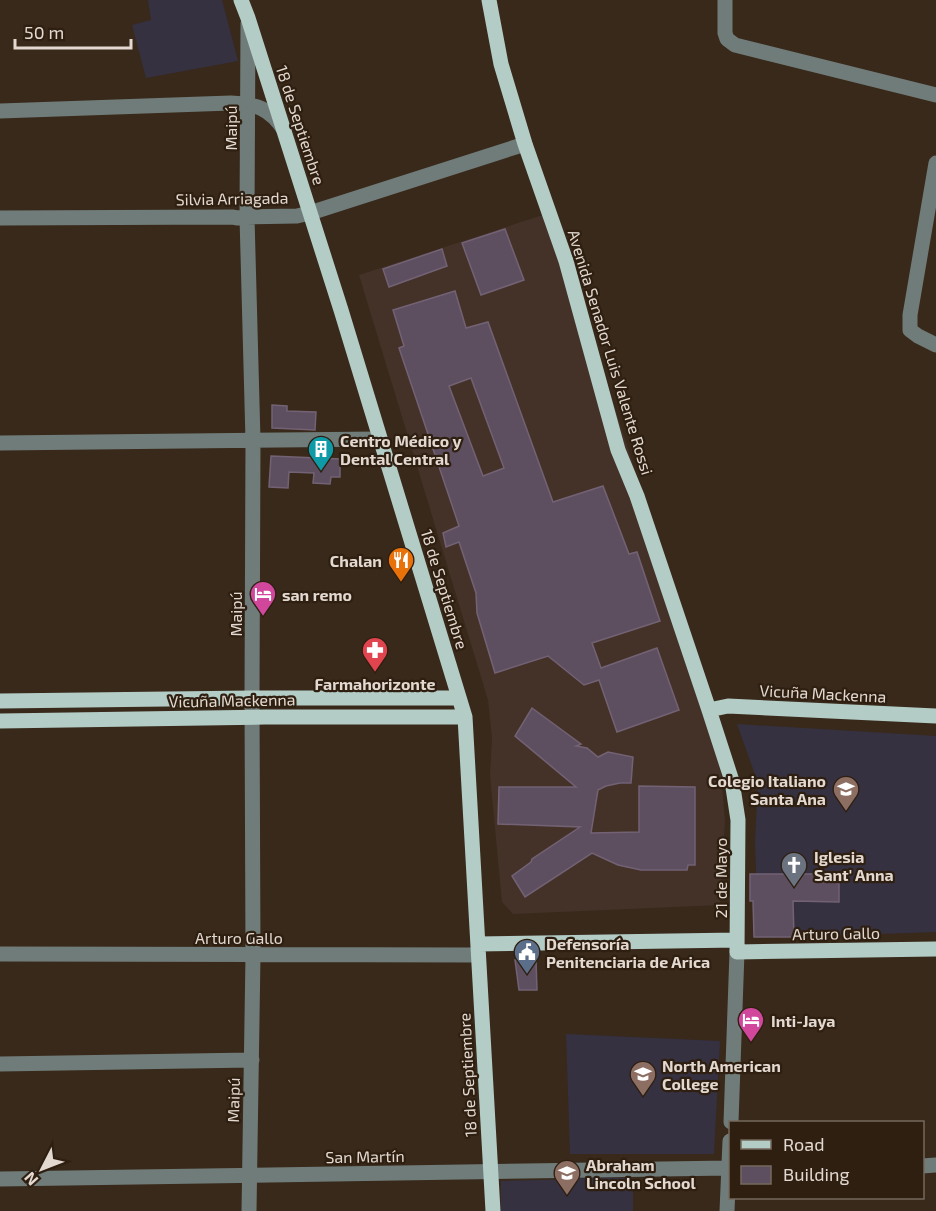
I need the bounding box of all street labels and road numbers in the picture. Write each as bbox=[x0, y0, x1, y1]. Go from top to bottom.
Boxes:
street label: 18 de Septiembre bbox=[273, 63, 329, 187]
street label: Maipú bbox=[221, 105, 240, 151]
street label: Silvia Arriagada bbox=[175, 188, 289, 208]
street label: Avenida Senador Luis Valente Rossi bbox=[565, 227, 657, 477]
street label: 18 de Septiembre bbox=[418, 527, 472, 651]
street label: Maipú bbox=[226, 591, 245, 637]
street label: Vicuña Mackenna bbox=[759, 680, 887, 706]
street label: Vicuña Mackenna bbox=[168, 689, 296, 711]
street label: 21 de Mayo bbox=[711, 838, 730, 918]
street label: Arturo Gallo bbox=[792, 923, 880, 943]
street label: Arturo Gallo bbox=[195, 928, 283, 947]
street label: 18 de Septiembre bbox=[454, 1012, 480, 1138]
street label: Maipú bbox=[223, 1077, 243, 1123]
street label: San Martín bbox=[325, 1146, 405, 1166]

